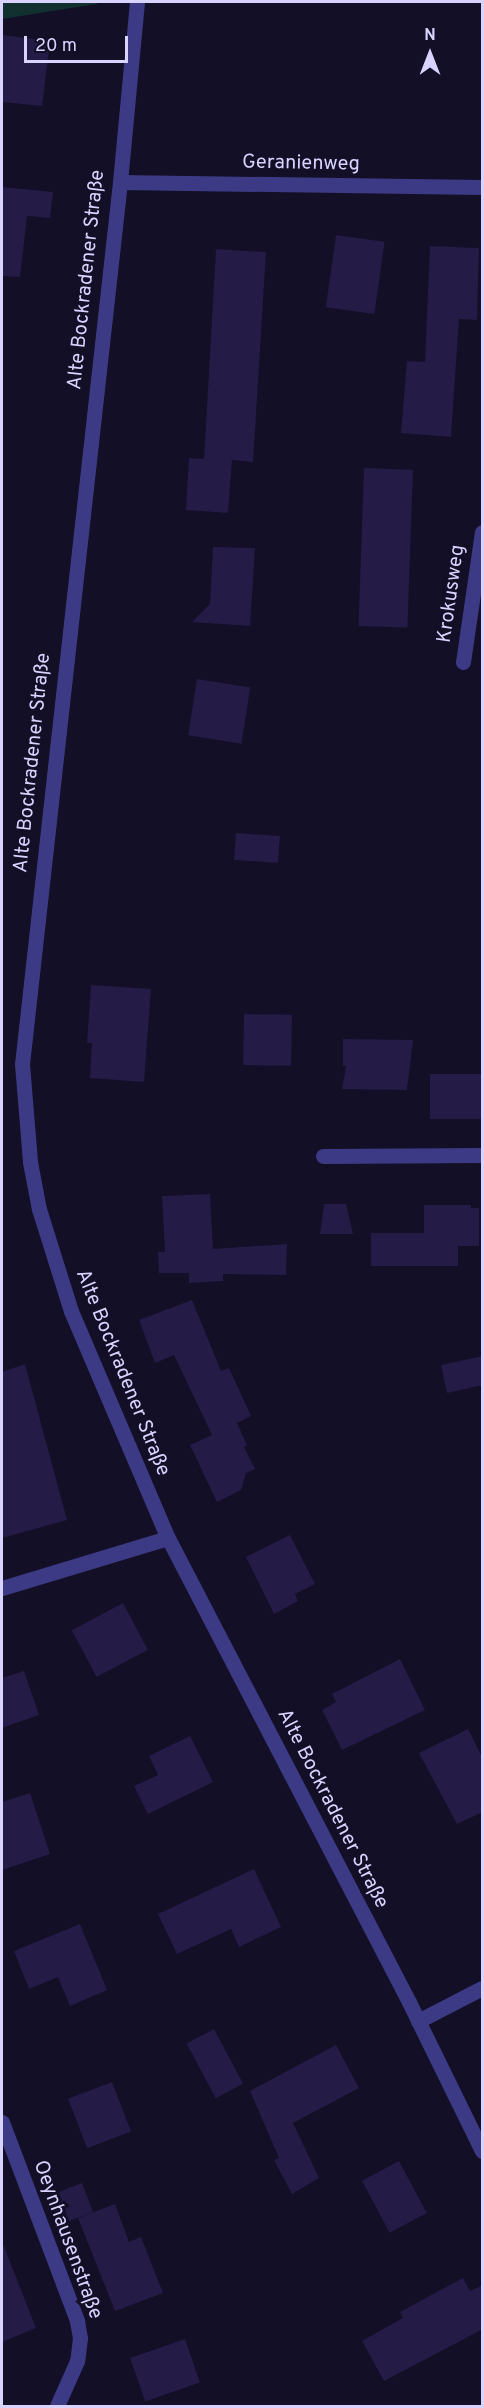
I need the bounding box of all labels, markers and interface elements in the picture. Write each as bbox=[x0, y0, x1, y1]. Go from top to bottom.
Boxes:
scale bar bbox=[27, 24, 130, 62]
north arrow bbox=[400, 24, 460, 84]
text: N bbox=[424, 26, 436, 46]
text: 20 m bbox=[35, 35, 77, 58]
street label: Geranienweg bbox=[242, 151, 360, 177]
street label: Alte Bockradener Straße bbox=[64, 169, 110, 391]
street label: Krokusweg bbox=[433, 543, 471, 645]
street label: Alte Bockradener Straße bbox=[10, 652, 56, 874]
street label: Alte Bockradener Straße bbox=[70, 1266, 174, 1480]
street label: Alte Bockradener Straße bbox=[271, 1705, 393, 1913]
street label: Oeynhausenstraße bbox=[27, 2157, 107, 2323]

